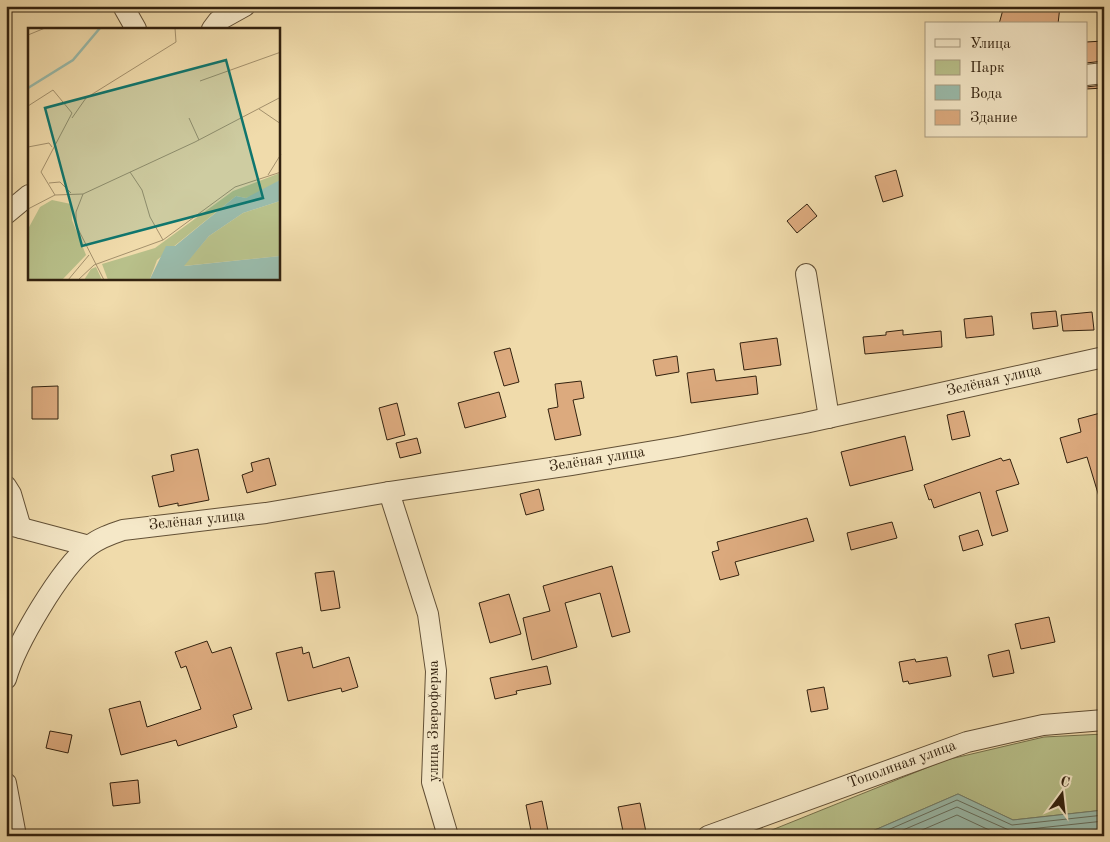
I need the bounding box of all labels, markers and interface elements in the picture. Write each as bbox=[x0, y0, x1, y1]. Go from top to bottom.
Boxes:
legend bbox=[925, 22, 1088, 138]
inset map bbox=[28, 28, 280, 280]
text: Улица bbox=[970, 37, 1011, 52]
text: Парк bbox=[970, 61, 1005, 76]
text: Вода bbox=[970, 87, 1003, 102]
text: Здание bbox=[970, 111, 1017, 126]
street label: Зелёная улица bbox=[945, 363, 1043, 399]
street label: Зелёная улица bbox=[548, 445, 647, 475]
street label: Зелёная улица bbox=[148, 508, 246, 534]
street label: улица Звероферма bbox=[427, 659, 442, 782]
street label: Тополиная улица bbox=[846, 738, 959, 792]
north arrow bbox=[1038, 770, 1088, 820]
text: С bbox=[1059, 774, 1071, 790]

